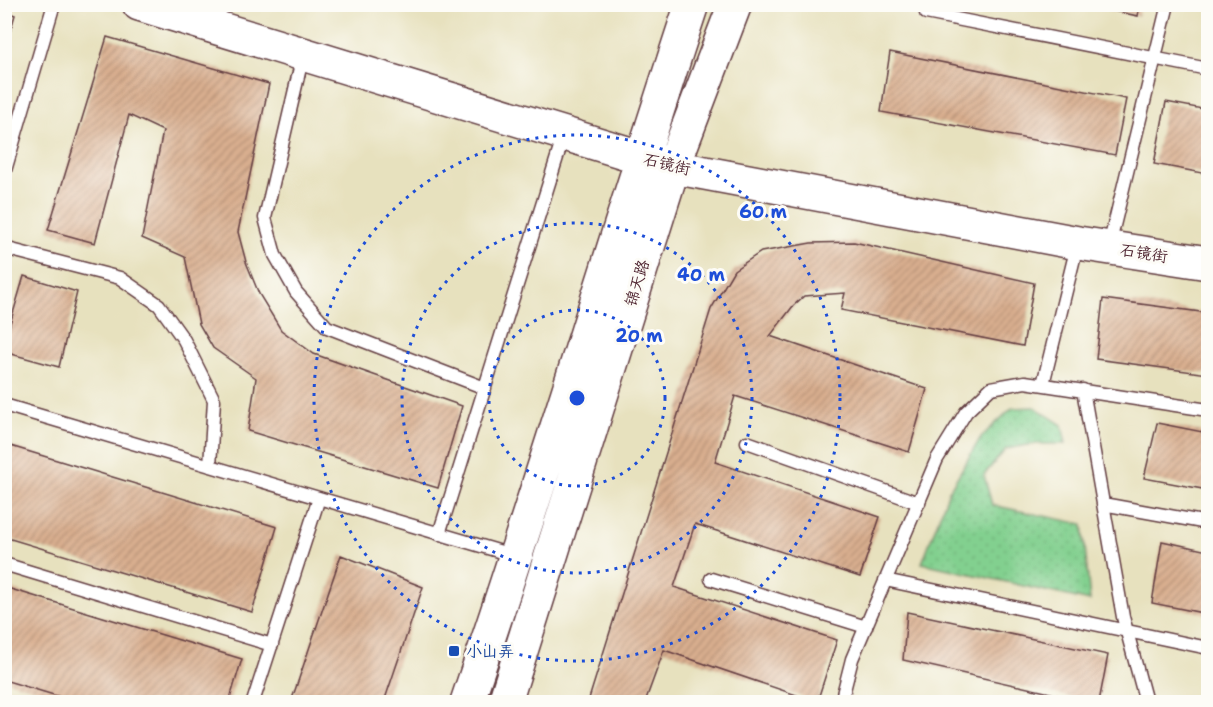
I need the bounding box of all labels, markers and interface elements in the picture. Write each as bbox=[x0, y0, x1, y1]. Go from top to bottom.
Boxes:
street label: 石镜街 bbox=[641, 148, 693, 180]
text: 60 m bbox=[739, 200, 787, 224]
street label: 石镜街 bbox=[1119, 239, 1169, 267]
street label: 锦天路 bbox=[620, 257, 654, 309]
text: 40 m bbox=[677, 263, 725, 287]
text: 20 m bbox=[615, 324, 663, 348]
centre of rings bbox=[567, 388, 587, 408]
place label: 小山弄 bbox=[466, 641, 514, 662]
marker: 小山弄 bbox=[447, 644, 461, 658]

